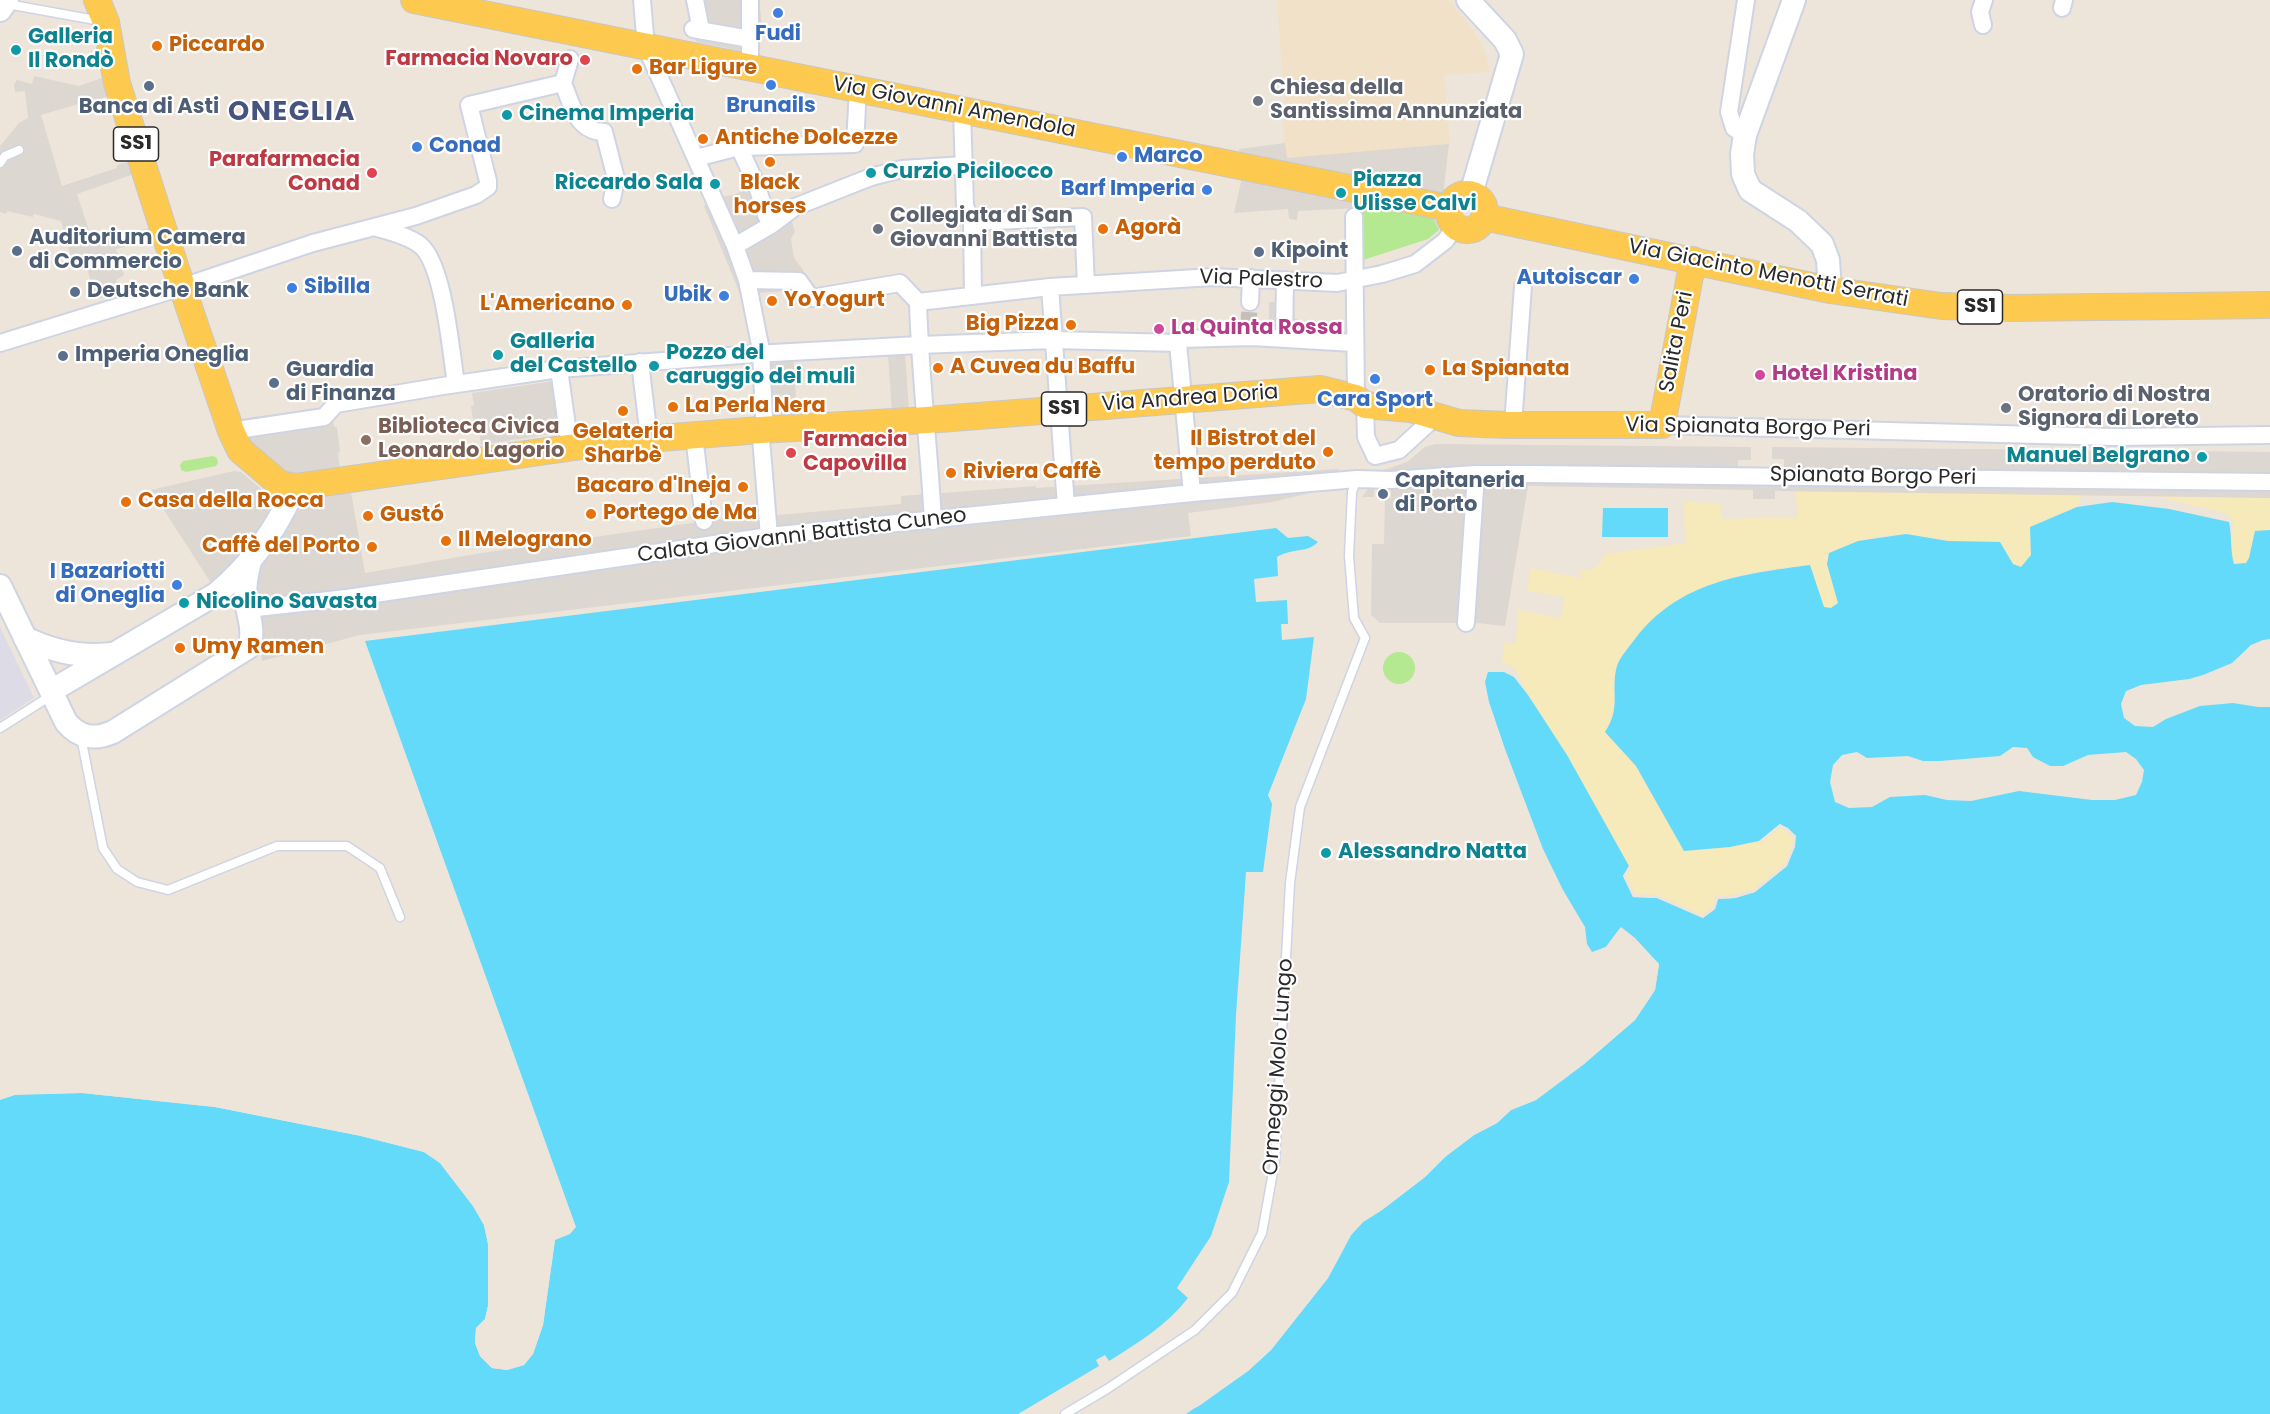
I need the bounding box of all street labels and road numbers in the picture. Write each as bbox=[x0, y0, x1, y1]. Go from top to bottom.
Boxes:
street label: Via Giovanni Amendola bbox=[830, 72, 1078, 144]
road number: SS1 bbox=[114, 127, 158, 161]
street label: Via Giacinto Menotti Serrati bbox=[1626, 234, 1910, 314]
street label: Via Palestro bbox=[1199, 265, 1323, 295]
street label: Salita Peri bbox=[1655, 289, 1699, 395]
road number: SS1 bbox=[1958, 290, 2002, 324]
street label: Via Andrea Doria bbox=[1101, 380, 1279, 418]
road number: SS1 bbox=[1042, 392, 1086, 426]
street label: Via Spianata Borgo Peri bbox=[1625, 413, 1871, 443]
street label: Spianata Borgo Peri bbox=[1770, 463, 1976, 491]
street label: Calata Giovanni Battista Cuneo bbox=[636, 503, 968, 569]
street label: Ormeggi Molo Lungo bbox=[1259, 958, 1299, 1176]

